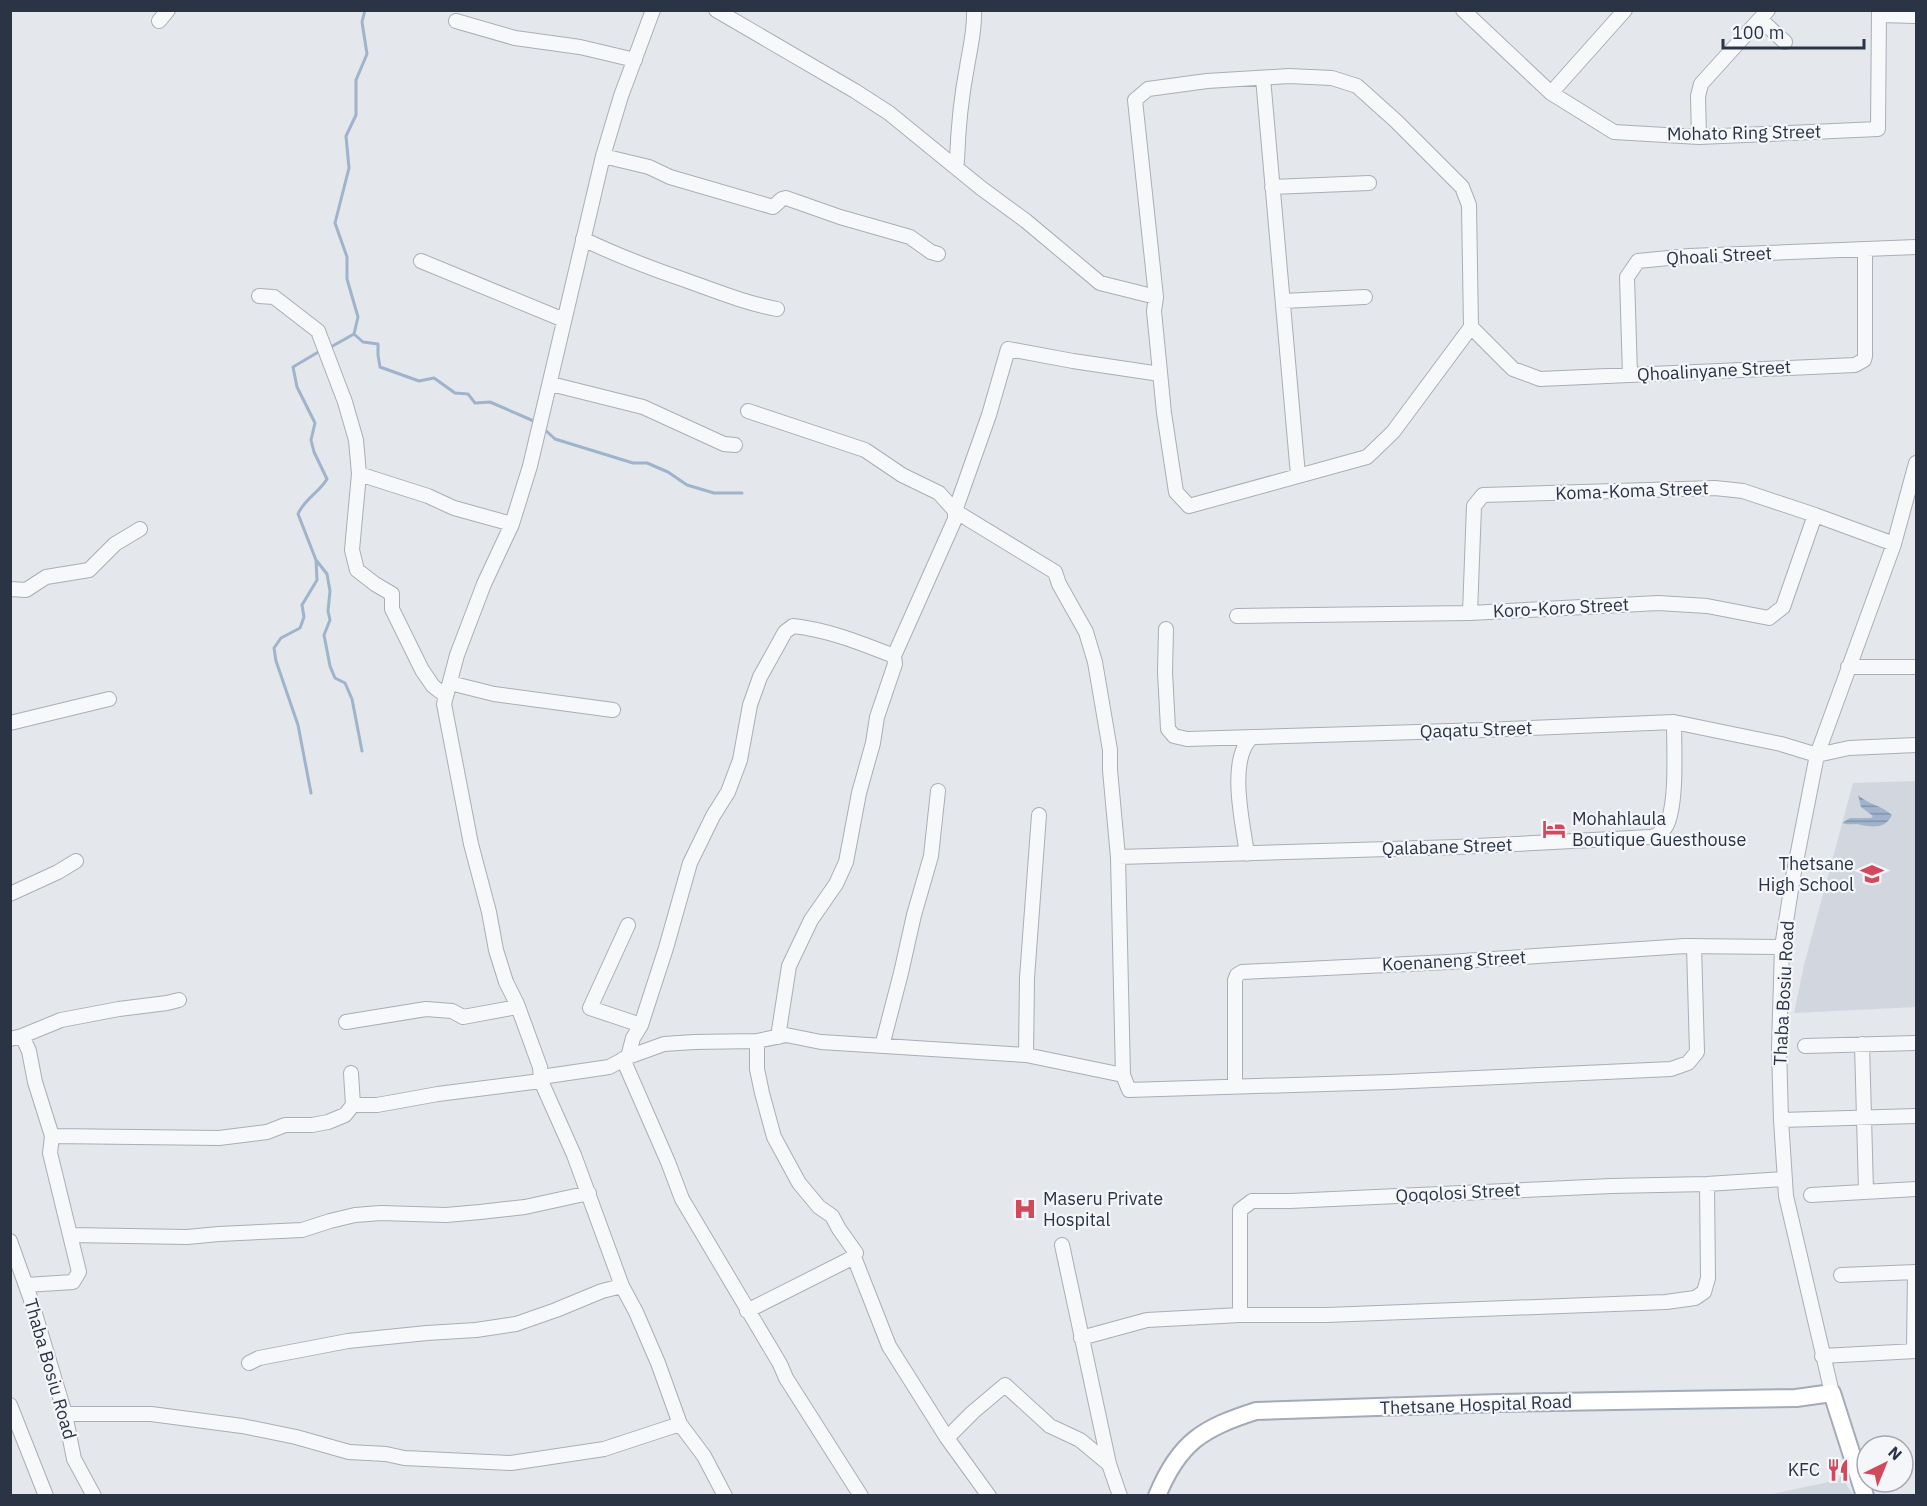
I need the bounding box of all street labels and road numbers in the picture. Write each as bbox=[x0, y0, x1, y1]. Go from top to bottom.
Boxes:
street label: Mohato Ring Street bbox=[1667, 120, 1821, 145]
street label: Qhoali Street bbox=[1666, 241, 1772, 270]
street label: Qhoalinyane Street bbox=[1636, 355, 1792, 386]
street label: Koma-Koma Street bbox=[1555, 476, 1709, 505]
street label: Koro-Koro Street bbox=[1492, 592, 1630, 623]
street label: Qaqatu Street bbox=[1419, 716, 1533, 743]
street label: Qalabane Street bbox=[1381, 833, 1513, 860]
street label: Thaba Bosiu Road bbox=[1768, 920, 1799, 1066]
street label: Koenaneng Street bbox=[1381, 945, 1527, 976]
street label: Qoqolosi Street bbox=[1395, 1178, 1521, 1207]
street label: Thaba Bosiu Road bbox=[19, 1296, 82, 1442]
street label: Thetsane Hospital Road bbox=[1379, 1390, 1573, 1419]

